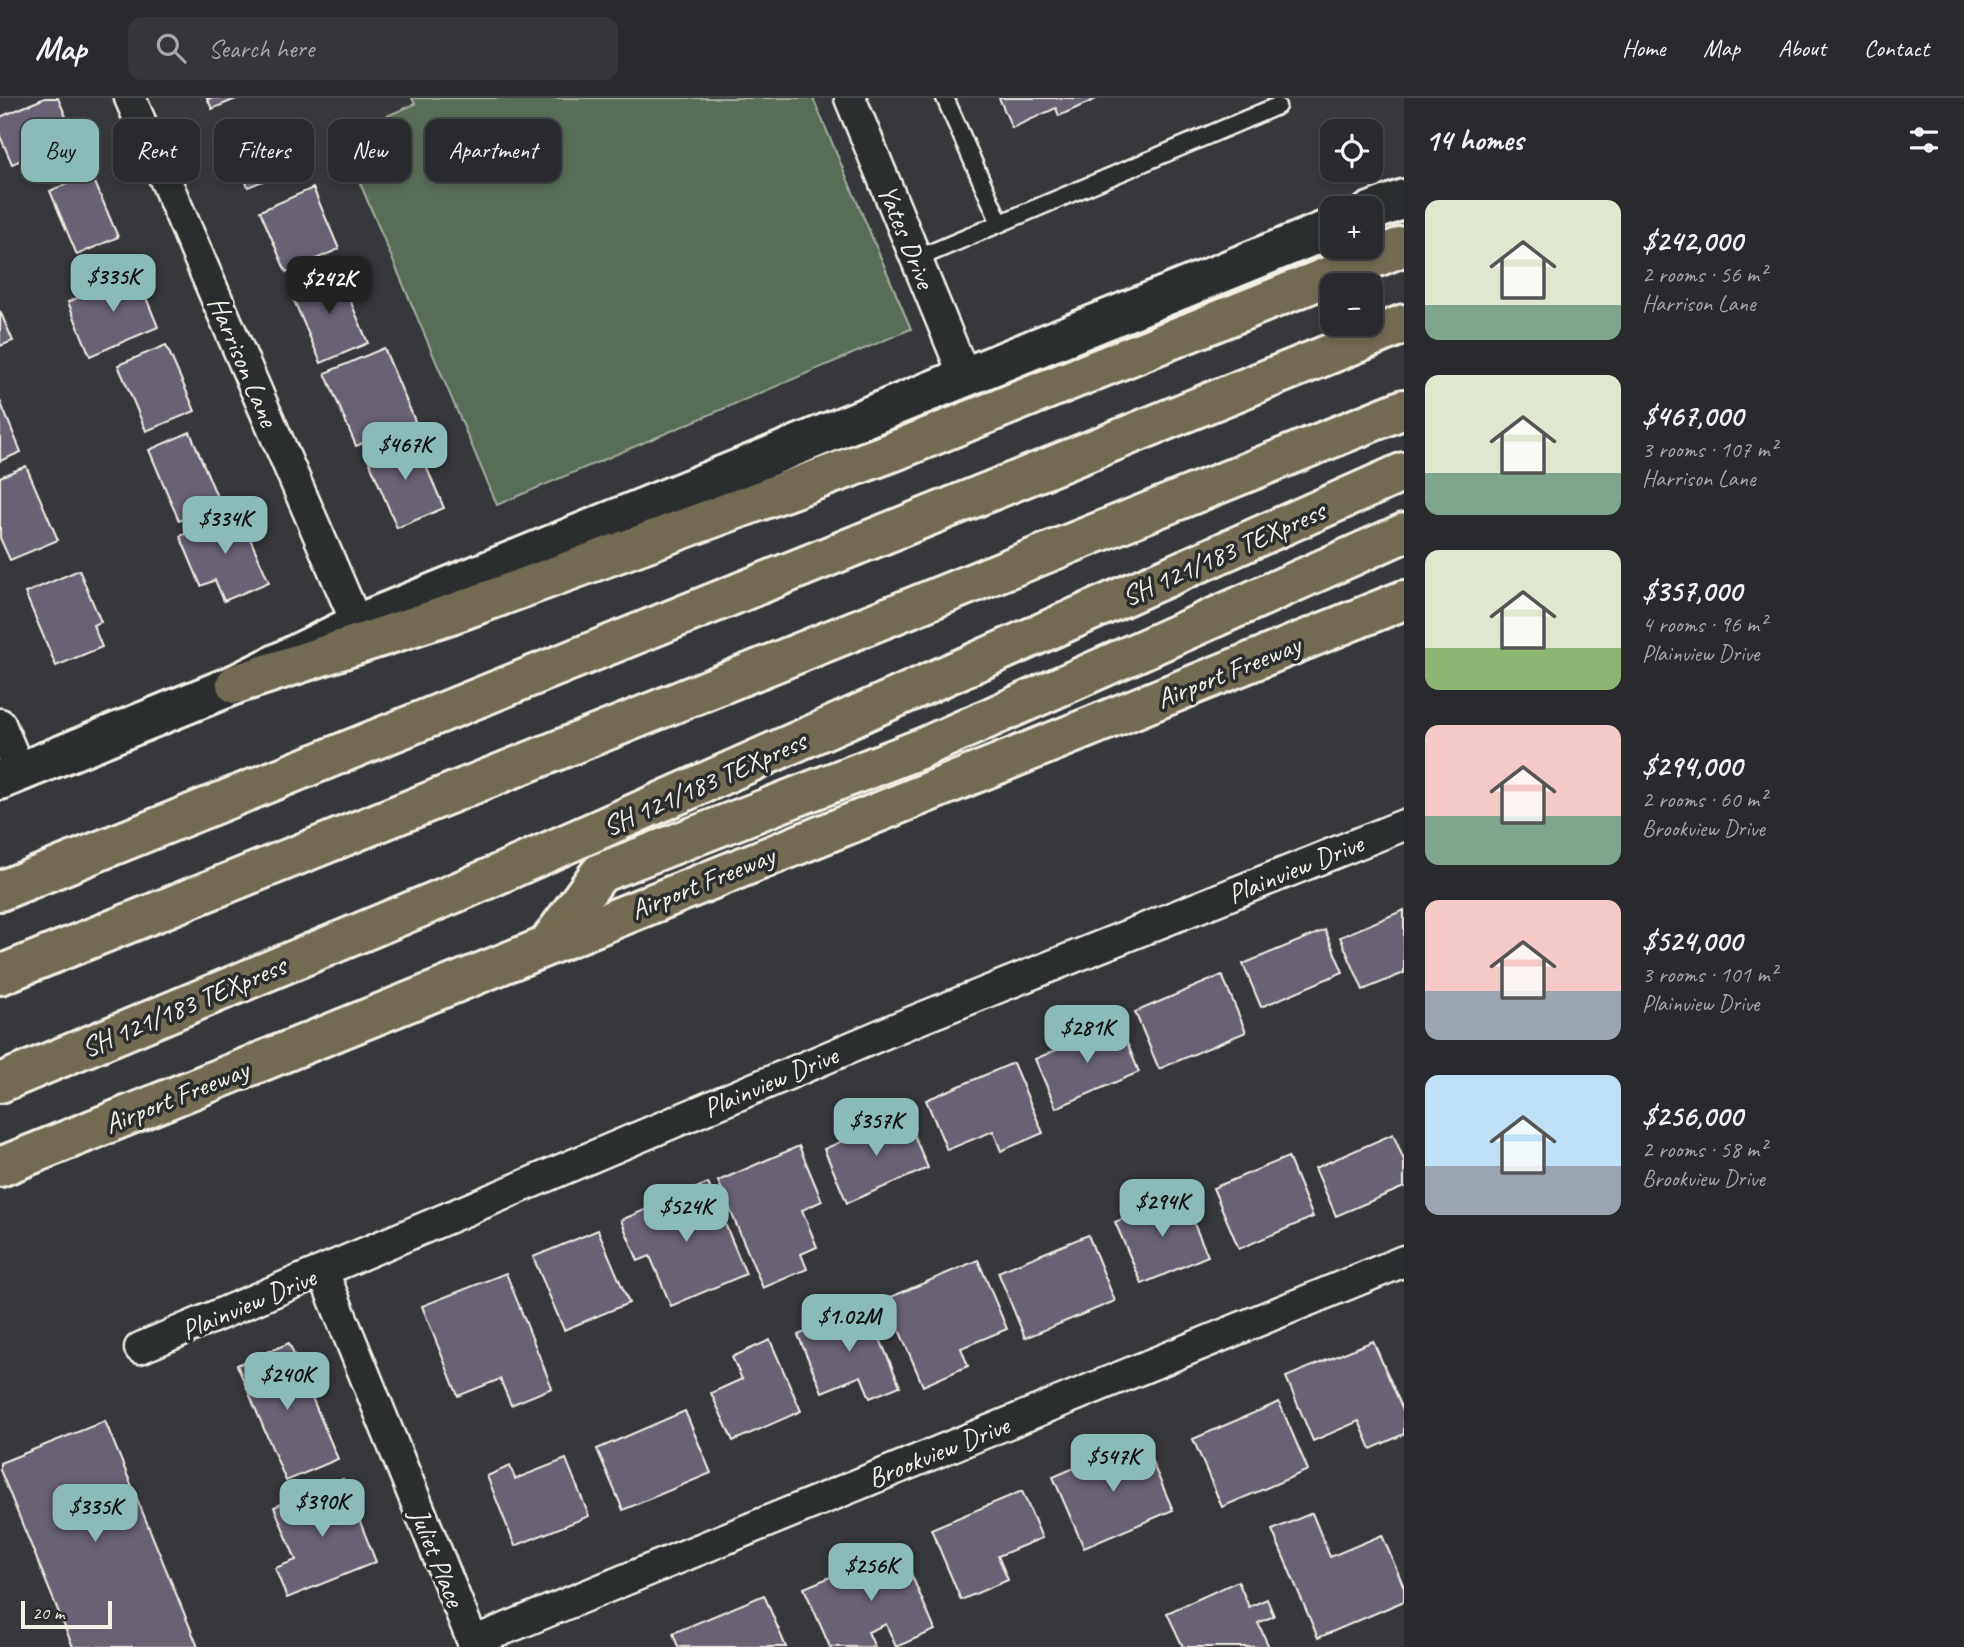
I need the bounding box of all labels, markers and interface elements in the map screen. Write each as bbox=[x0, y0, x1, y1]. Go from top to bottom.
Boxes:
search box bbox=[128, 17, 618, 80]
text: Map bbox=[35, 27, 86, 69]
icon: search bbox=[152, 29, 190, 67]
text: Search here bbox=[208, 32, 314, 65]
text: Home bbox=[1622, 33, 1665, 63]
text: Map bbox=[1703, 33, 1740, 63]
text: About bbox=[1778, 33, 1826, 63]
text: Contact bbox=[1864, 33, 1929, 63]
chip: Buy bbox=[21, 119, 99, 182]
chip: Rent bbox=[113, 119, 200, 182]
chip: Filters bbox=[214, 119, 314, 182]
chip: New bbox=[328, 119, 411, 182]
chip: Apartment bbox=[425, 119, 561, 182]
map controls bbox=[1320, 119, 1383, 336]
button: locate bbox=[1320, 119, 1383, 182]
text: 14 homes bbox=[1425, 121, 1523, 159]
icon: filters bbox=[1905, 121, 1943, 159]
street label: Yates Drive bbox=[870, 179, 944, 295]
button: + bbox=[1320, 196, 1383, 259]
text: $242,000 bbox=[1642, 222, 1742, 260]
icon: home bbox=[1481, 228, 1565, 312]
pin: $335K bbox=[64, 254, 162, 314]
pin: $242K bbox=[280, 256, 378, 316]
text: 2 rooms · 56 m² bbox=[1642, 260, 1766, 289]
text: $335K bbox=[87, 262, 139, 291]
text: $242K bbox=[302, 264, 356, 293]
button: − bbox=[1320, 273, 1383, 336]
text: Harrison Lane bbox=[1642, 289, 1755, 318]
street label: Harrison Lane bbox=[200, 291, 287, 433]
text: $467,000 bbox=[1642, 397, 1743, 435]
icon: home bbox=[1481, 403, 1565, 487]
pin: $467K bbox=[356, 422, 454, 482]
text: $467K bbox=[378, 430, 432, 459]
text: 3 rooms · 107 m² bbox=[1642, 435, 1777, 464]
text: Harrison Lane bbox=[1642, 464, 1755, 493]
street label: SH 121/183 TEXpress bbox=[1116, 492, 1332, 614]
pin: $334K bbox=[176, 496, 274, 556]
text: $334K bbox=[198, 504, 252, 533]
text: $357,000 bbox=[1642, 572, 1742, 610]
icon: home bbox=[1481, 578, 1565, 662]
text: 4 rooms · 96 m² bbox=[1642, 610, 1766, 639]
street label: Airport Freeway bbox=[1151, 626, 1308, 716]
text: Plainview Drive bbox=[1642, 639, 1759, 668]
street label: SH 121/183 TEXpress bbox=[597, 722, 813, 844]
text: $294,000 bbox=[1642, 747, 1742, 785]
icon: home bbox=[1481, 753, 1565, 837]
text: 2 rooms · 60 m² bbox=[1642, 785, 1766, 814]
text: Brookview Drive bbox=[1642, 814, 1765, 843]
street label: Plainview Drive bbox=[1222, 825, 1370, 911]
street label: Airport Freeway bbox=[625, 837, 782, 927]
text: $524,000 bbox=[1642, 922, 1742, 960]
icon: home bbox=[1481, 928, 1565, 1012]
street label: SH 121/183 TEXpress bbox=[76, 947, 293, 1065]
text: 3 rooms · 101 m² bbox=[1642, 960, 1777, 989]
text: Plainview Drive bbox=[1642, 989, 1759, 1018]
pin: $281K bbox=[1038, 1006, 1136, 1065]
text: $281K bbox=[1060, 1013, 1114, 1042]
street label: Plainview Drive bbox=[698, 1037, 845, 1125]
street label: Airport Freeway bbox=[99, 1051, 256, 1141]
text: $256,000 bbox=[1642, 1097, 1743, 1135]
pin: $357K bbox=[827, 1098, 925, 1158]
icon: home bbox=[1481, 1103, 1565, 1187]
text: $357K bbox=[850, 1106, 902, 1135]
text: 2 rooms · 58 m² bbox=[1642, 1135, 1766, 1164]
text: Brookview Drive bbox=[1642, 1164, 1765, 1193]
pin: $294K bbox=[1113, 1180, 1211, 1239]
pin: $524K bbox=[637, 1184, 735, 1244]
text: $294K bbox=[1136, 1187, 1188, 1216]
text: $524K bbox=[660, 1192, 712, 1221]
street label: Plainview Drive bbox=[176, 1259, 323, 1347]
pin: $1.02M bbox=[792, 1294, 906, 1354]
text: $1.02M bbox=[818, 1302, 880, 1331]
pin: $240K bbox=[238, 1352, 336, 1412]
text: $240K bbox=[260, 1360, 314, 1389]
street label: Brookview Drive bbox=[862, 1407, 1016, 1496]
pin: $547K bbox=[1064, 1434, 1162, 1494]
text: $547K bbox=[1087, 1442, 1139, 1471]
pin: $390K bbox=[273, 1480, 371, 1539]
pin: $335K bbox=[46, 1484, 144, 1544]
text: $390K bbox=[296, 1487, 348, 1516]
text: $335K bbox=[69, 1492, 121, 1521]
street label: Juliet Place bbox=[401, 1501, 474, 1613]
pin: $256K bbox=[822, 1544, 920, 1603]
text: $256K bbox=[844, 1551, 898, 1580]
scale bar bbox=[21, 1598, 112, 1630]
text: 20 m bbox=[32, 1601, 64, 1625]

